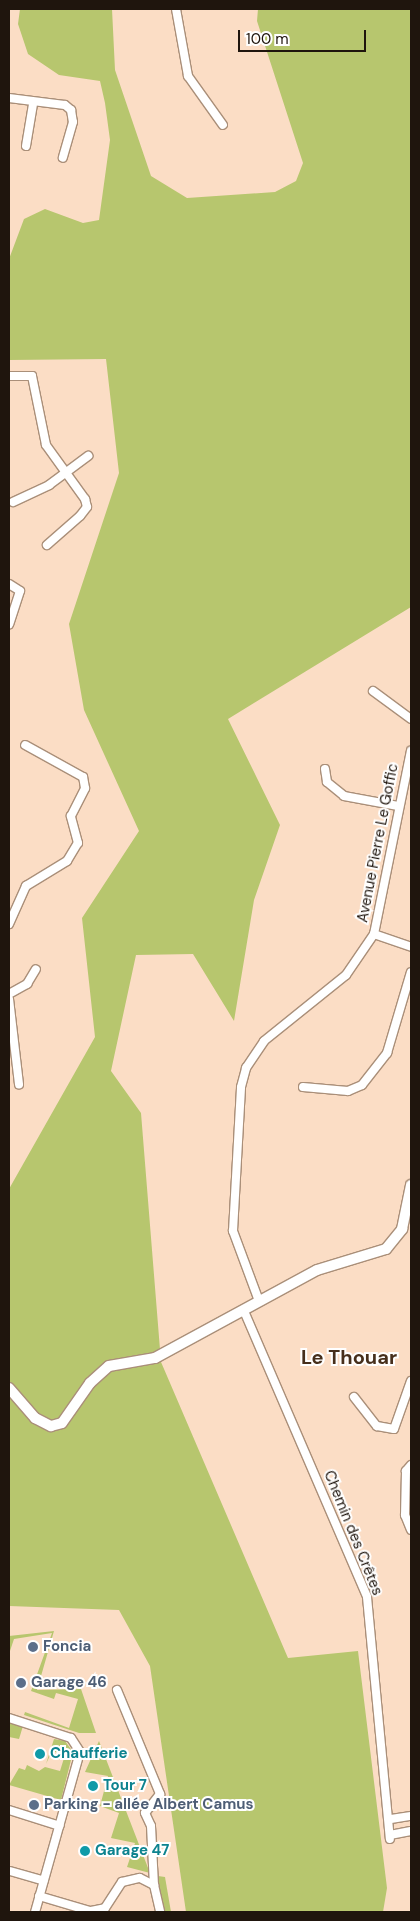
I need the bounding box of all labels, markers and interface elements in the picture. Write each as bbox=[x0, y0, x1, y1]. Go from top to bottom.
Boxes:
scale bar bbox=[240, 20, 368, 52]
text: 100 m bbox=[246, 29, 289, 49]
street label: Avenue Pierre Le Goffic bbox=[354, 762, 402, 924]
district label: Le Thouar bbox=[301, 1345, 397, 1369]
street label: Chemin des Crêtes bbox=[320, 1468, 386, 1598]
place label: Foncia bbox=[43, 1638, 91, 1656]
marker: Foncia bbox=[27, 1641, 39, 1653]
place label: Garage 46 bbox=[31, 1674, 107, 1692]
marker: Garage 46 bbox=[15, 1677, 27, 1689]
place label: Chaufferie bbox=[50, 1745, 128, 1763]
marker: Chaufferie bbox=[34, 1748, 46, 1760]
place label: Tour 7 bbox=[103, 1777, 147, 1795]
marker: Tour 7 bbox=[87, 1780, 99, 1792]
place label: Parking - allée Albert Camus bbox=[44, 1796, 254, 1814]
marker: Parking - allée Albert Camus bbox=[28, 1799, 40, 1811]
place label: Garage 47 bbox=[95, 1842, 169, 1860]
marker: Garage 47 bbox=[79, 1845, 91, 1857]

